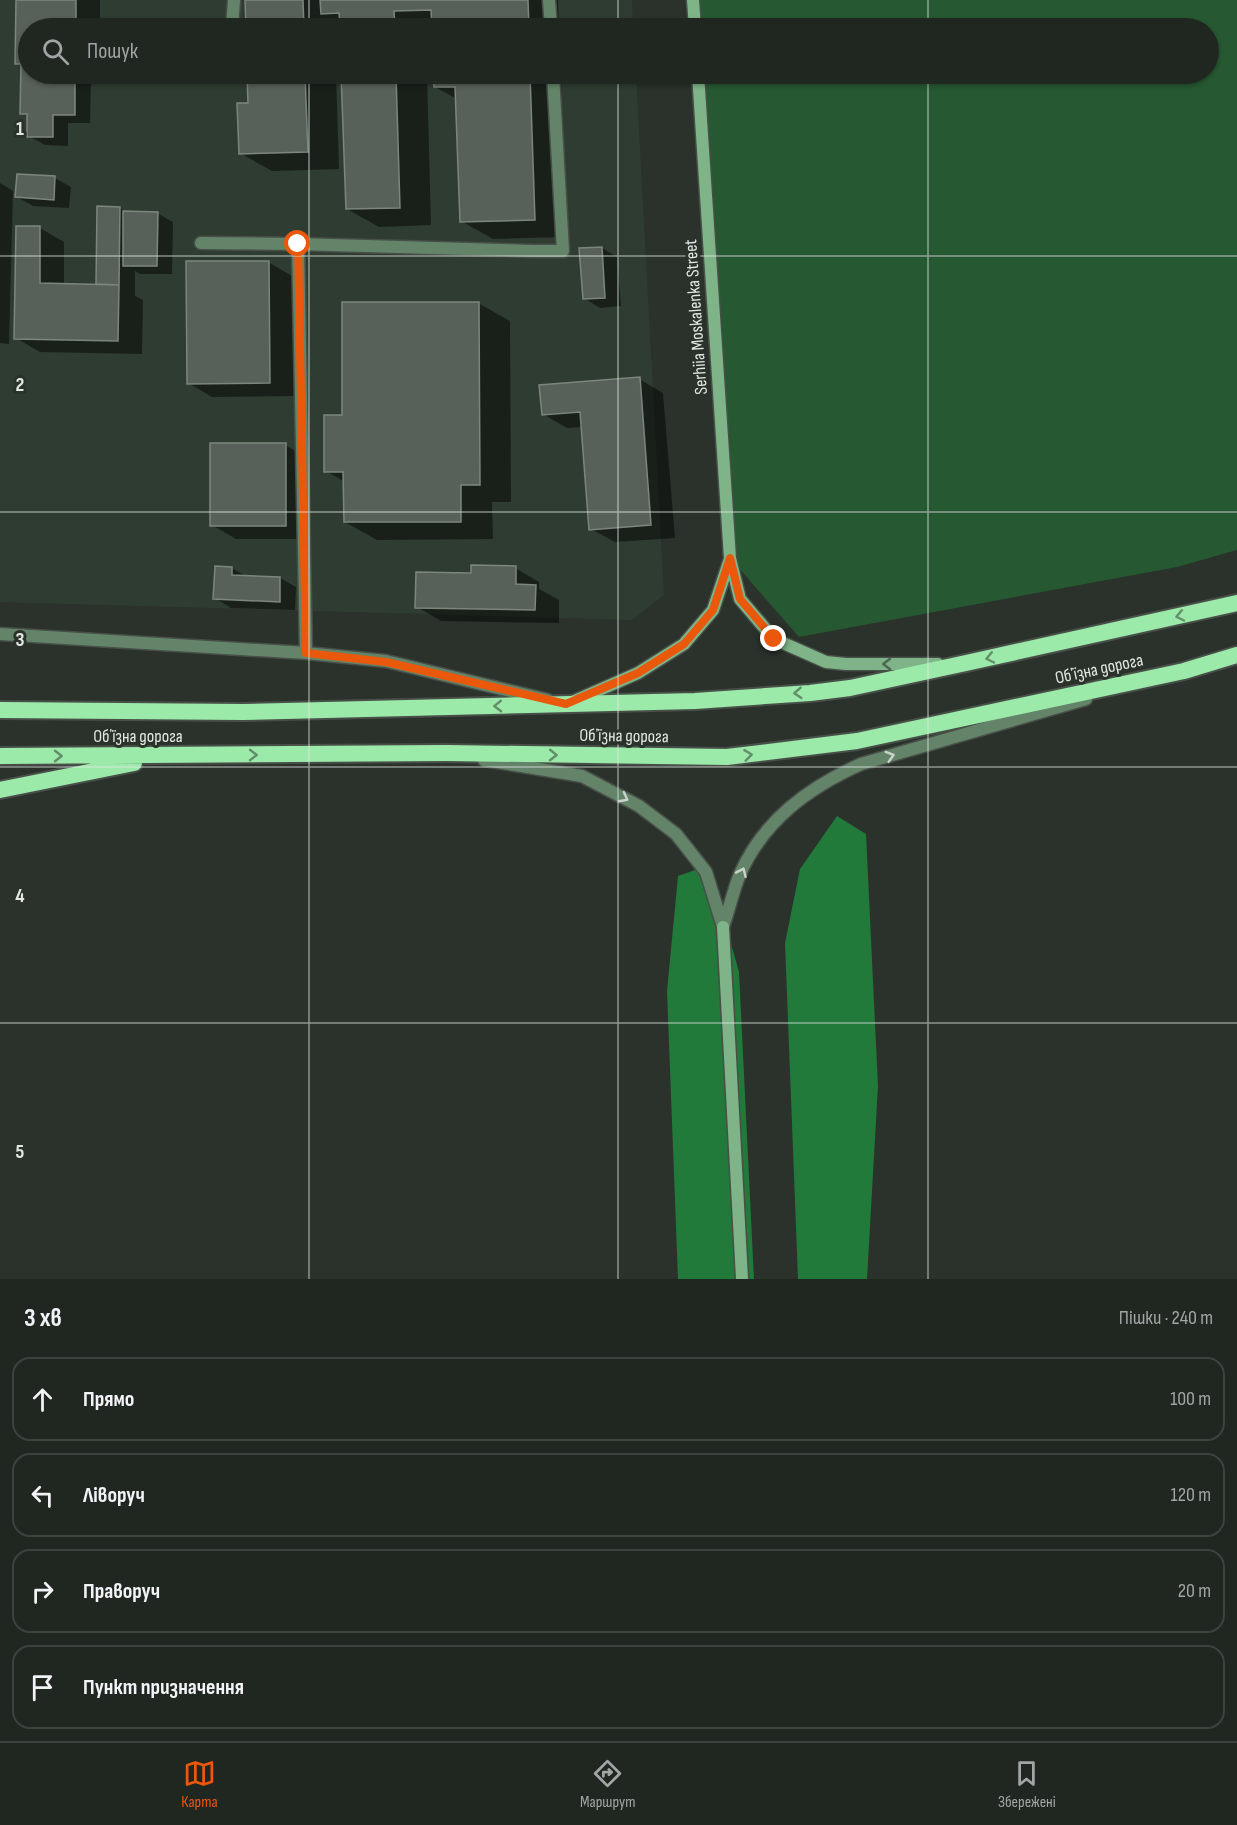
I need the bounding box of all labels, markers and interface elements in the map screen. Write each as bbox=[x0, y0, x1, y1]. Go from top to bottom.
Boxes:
search box bbox=[18, 18, 1219, 84]
icon: search bbox=[39, 35, 72, 68]
text: Пошук bbox=[87, 38, 138, 65]
text: 1 bbox=[16, 117, 24, 141]
route start bbox=[284, 230, 310, 256]
street label: Serhiia Moskalenka Street bbox=[680, 238, 712, 395]
text: 2 bbox=[16, 373, 24, 397]
one-way arrow bbox=[1175, 609, 1185, 622]
route end bbox=[760, 625, 786, 651]
text: 3 bbox=[16, 628, 25, 652]
street label: Обʼїзна дорога bbox=[1053, 649, 1145, 689]
one-way arrow bbox=[985, 651, 995, 664]
one-way arrow bbox=[882, 658, 891, 670]
one-way arrow bbox=[794, 687, 803, 700]
one-way arrow bbox=[494, 700, 503, 712]
street label: Обʼїзна дорога bbox=[579, 725, 669, 747]
street label: Обʼїзна дорога bbox=[93, 726, 183, 747]
one-way arrow bbox=[249, 749, 258, 761]
one-way arrow bbox=[549, 749, 558, 761]
one-way arrow bbox=[744, 749, 753, 761]
one-way arrow bbox=[54, 750, 63, 762]
one-way arrow bbox=[884, 751, 894, 763]
one-way arrow bbox=[618, 791, 628, 802]
one-way arrow bbox=[735, 868, 747, 879]
text: 4 bbox=[15, 884, 25, 908]
text: 5 bbox=[16, 1140, 25, 1164]
text: 3 хв bbox=[24, 1303, 62, 1334]
text: Пішки · 240 m bbox=[1119, 1306, 1213, 1330]
icon: ahead bbox=[26, 1383, 59, 1416]
text: Прямо bbox=[83, 1386, 134, 1413]
text: 100 m bbox=[1170, 1387, 1211, 1411]
icon: left bbox=[26, 1479, 59, 1512]
text: Ліворуч bbox=[83, 1482, 145, 1509]
text: 120 m bbox=[1171, 1483, 1211, 1507]
icon: right bbox=[26, 1575, 59, 1608]
text: Праворуч bbox=[83, 1578, 160, 1605]
text: 20 m bbox=[1178, 1579, 1211, 1603]
icon: arrive bbox=[26, 1671, 59, 1704]
text: Пункт призначення bbox=[83, 1674, 244, 1701]
tab: Карта bbox=[181, 1757, 218, 1812]
tab: Маршрут bbox=[580, 1757, 635, 1812]
tab: Збережені bbox=[998, 1757, 1056, 1812]

